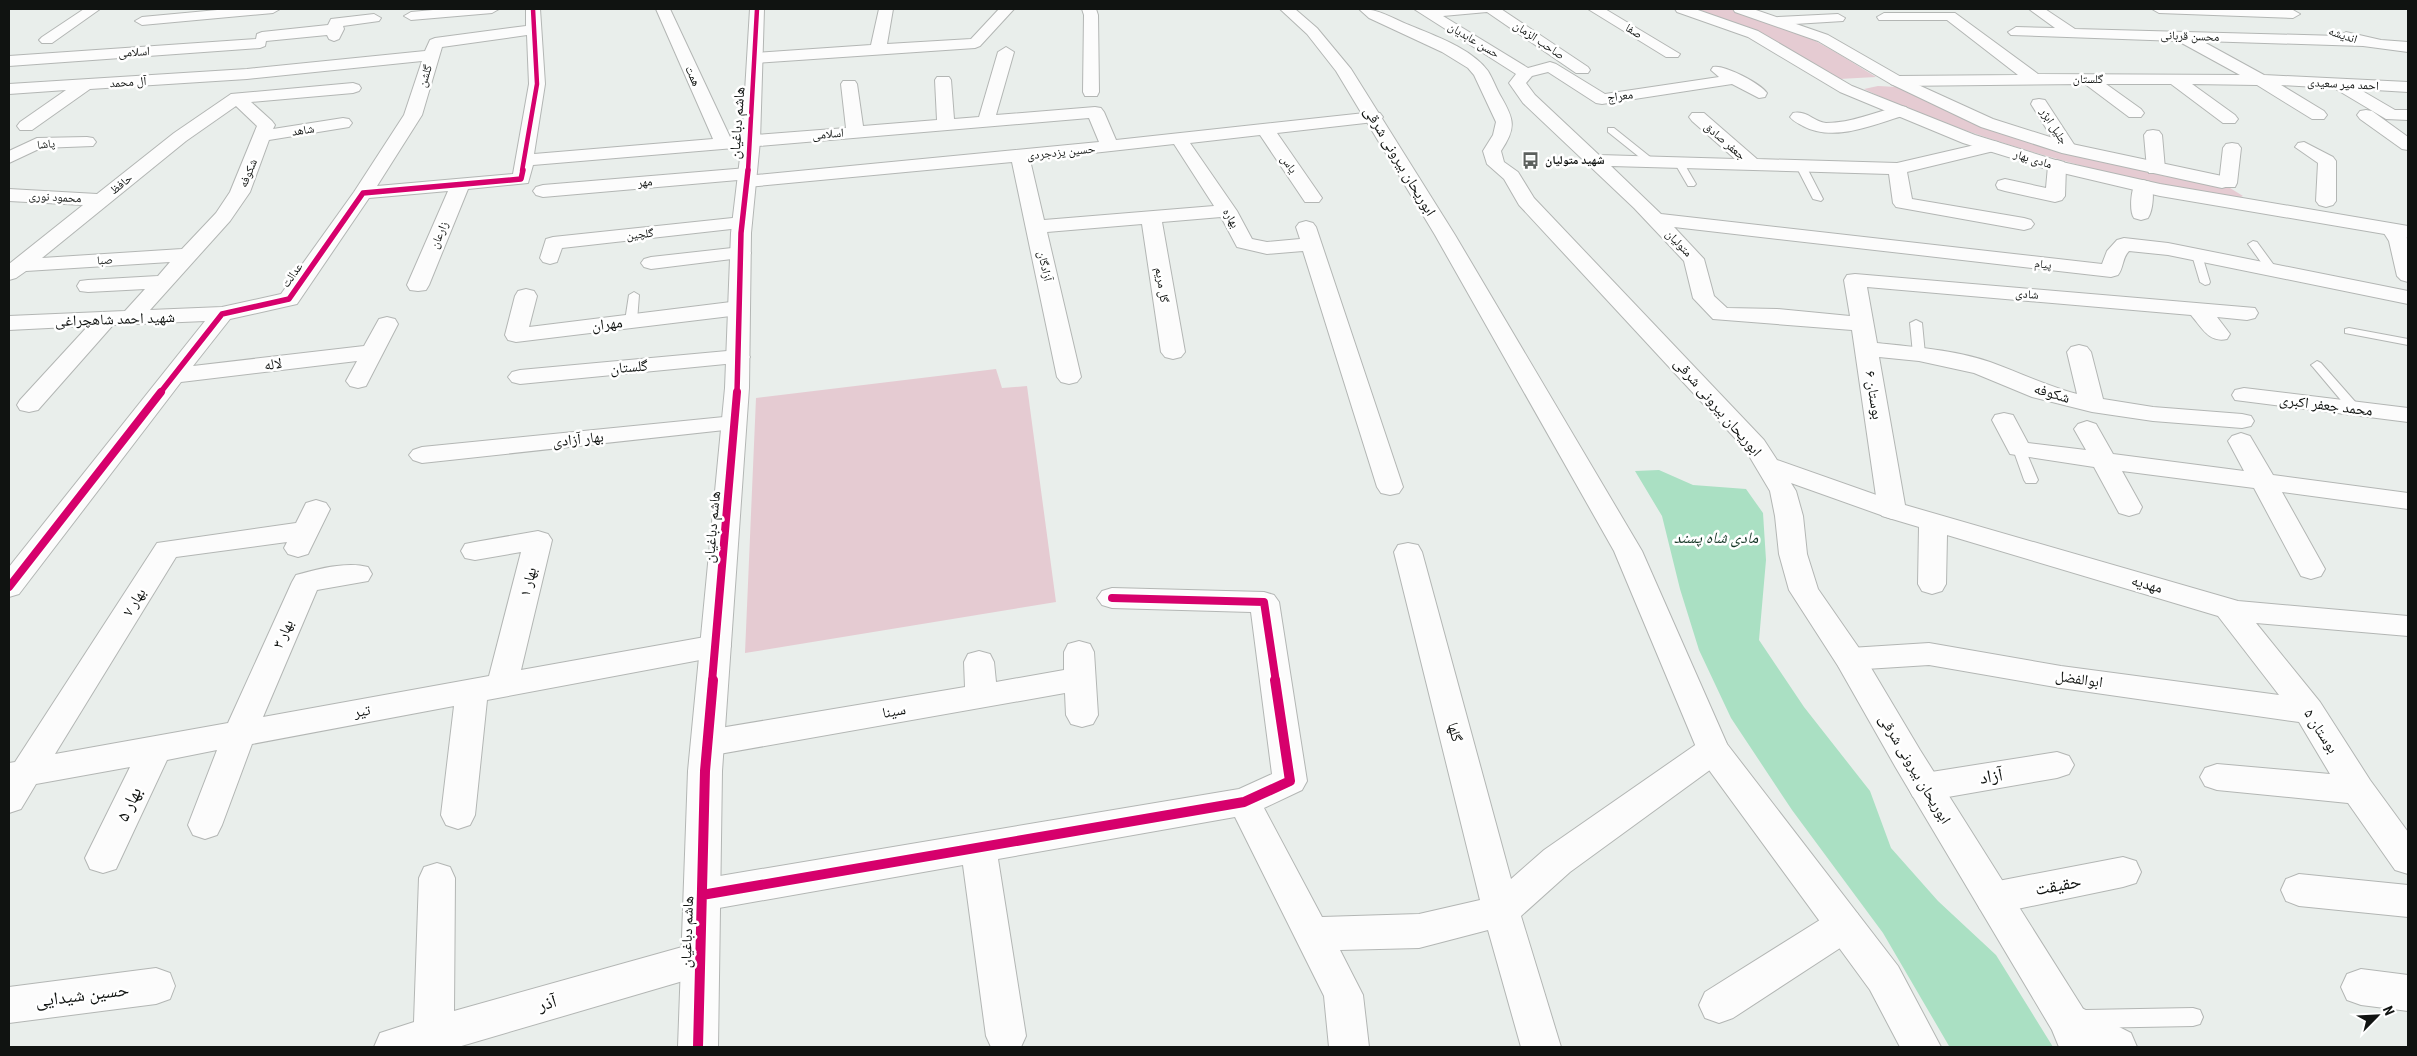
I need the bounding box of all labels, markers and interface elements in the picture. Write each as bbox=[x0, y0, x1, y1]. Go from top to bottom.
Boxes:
street label: صاحب الزمان bbox=[1511, 18, 1567, 62]
street label: حسن عابدیان bbox=[1445, 19, 1503, 61]
street label: صفا bbox=[1623, 21, 1645, 41]
street label: اندیشه bbox=[2327, 24, 2359, 46]
street label: محسن قربانی bbox=[2160, 28, 2220, 44]
street label: اسلامی bbox=[118, 44, 150, 60]
street label: گلشن bbox=[415, 63, 435, 89]
street label: همت bbox=[682, 64, 704, 88]
street label: گلستان bbox=[2073, 72, 2103, 86]
street label: آل محمد bbox=[109, 74, 148, 90]
street label: احمد میر سعیدی bbox=[2307, 75, 2379, 93]
street label: هاشم دباغیان bbox=[725, 86, 749, 160]
street label: معراج bbox=[1606, 87, 1634, 105]
street label: ابوریحان بیرونی شرقی bbox=[1359, 103, 1440, 220]
street label: جلیل ابژر bbox=[2036, 104, 2071, 147]
street label: جعفر صادق bbox=[1701, 119, 1749, 163]
street label: شاهد bbox=[291, 121, 315, 139]
street label: اسلامی bbox=[812, 126, 845, 142]
street label: پاشا bbox=[36, 136, 56, 152]
street label: حسین یزدجردی bbox=[1026, 141, 1096, 163]
street label: مادی بهار bbox=[2011, 146, 2054, 172]
bus stop icon: شهید متولیان bbox=[1521, 150, 1541, 170]
street label: یاس bbox=[1278, 152, 1300, 176]
place label: شهید متولیان bbox=[1545, 153, 1605, 168]
street label: شکوفه bbox=[236, 157, 260, 189]
street label: حافظ bbox=[107, 170, 135, 197]
street label: مهر bbox=[636, 174, 653, 190]
street label: محمود نوری bbox=[28, 189, 82, 205]
street label: بهاره bbox=[1220, 206, 1242, 231]
street label: زارعان bbox=[427, 219, 451, 251]
street label: گلچین bbox=[626, 226, 654, 243]
street label: متولیان bbox=[1663, 227, 1695, 260]
street label: آزادگان bbox=[1035, 250, 1055, 283]
street label: صبا bbox=[97, 252, 113, 268]
street label: پیام bbox=[2034, 256, 2053, 273]
street label: عدالت bbox=[279, 260, 305, 290]
street label: گل مریم bbox=[1151, 266, 1172, 304]
street label: شادی bbox=[2015, 286, 2039, 302]
street label: شهید احمد شاهچراغی bbox=[55, 308, 176, 331]
street label: مهران bbox=[591, 313, 624, 336]
street label: لاله bbox=[263, 354, 283, 374]
street label: ابوریحان بیرونی شرقی bbox=[1670, 354, 1766, 461]
street label: گلستان bbox=[609, 356, 649, 379]
street label: بوستان ۶ bbox=[1860, 369, 1887, 421]
street label: شکوفه bbox=[2032, 379, 2072, 407]
street label: محمد جعفر اکبری bbox=[2278, 390, 2374, 421]
street label: بهار آزادی bbox=[552, 427, 605, 452]
street label: هاشم دباغیان bbox=[700, 490, 725, 564]
water label: مادی شاه پسند bbox=[1674, 528, 1759, 548]
street label: بهار ۱ bbox=[516, 565, 540, 599]
street label: مهدیه bbox=[2129, 571, 2165, 597]
street label: بهار ۷ bbox=[119, 585, 149, 619]
street label: بهار ۳ bbox=[269, 617, 297, 651]
street label: ابوالفضل bbox=[2054, 667, 2104, 692]
street label: سینا bbox=[881, 700, 907, 722]
street label: تیر bbox=[351, 701, 372, 721]
street label: بوستان ۵ bbox=[2299, 705, 2342, 757]
street label: ابوریحان بیرونی شرقی bbox=[1874, 711, 1955, 828]
street label: گلها bbox=[1444, 720, 1466, 744]
street label: آزاد bbox=[1978, 763, 2004, 788]
street label: بهار ۵ bbox=[112, 783, 146, 825]
street label: حقیقت bbox=[2033, 870, 2083, 900]
street label: هاشم دباغیان bbox=[677, 896, 698, 968]
street label: حسین شیدایی bbox=[34, 978, 130, 1012]
street label: آذر bbox=[534, 990, 559, 1015]
north arrow bbox=[2352, 991, 2402, 1041]
text: N bbox=[2380, 1004, 2398, 1018]

